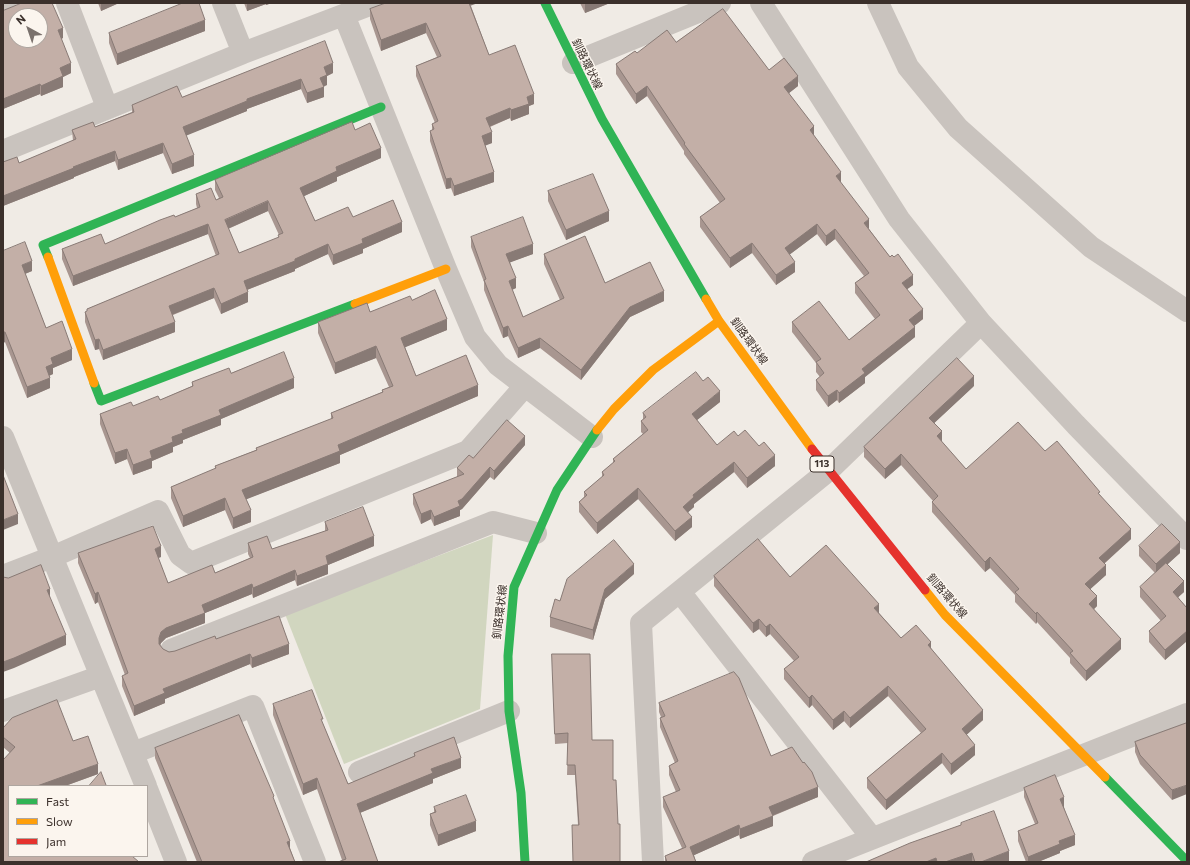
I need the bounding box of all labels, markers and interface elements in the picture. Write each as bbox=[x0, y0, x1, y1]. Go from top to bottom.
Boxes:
north arrow bbox=[8, 8, 48, 48]
text: N bbox=[13, 12, 28, 27]
street label: 釧路環状線 bbox=[569, 36, 605, 92]
street label: 釧路環状線 bbox=[727, 315, 771, 367]
road number: 113 bbox=[810, 456, 834, 472]
street label: 釧路環状線 bbox=[924, 571, 970, 621]
street label: 釧路環状線 bbox=[490, 584, 510, 640]
legend bbox=[8, 785, 148, 857]
text: Fast bbox=[46, 794, 69, 808]
text: Slow bbox=[46, 814, 73, 828]
text: Jam bbox=[46, 834, 66, 848]

